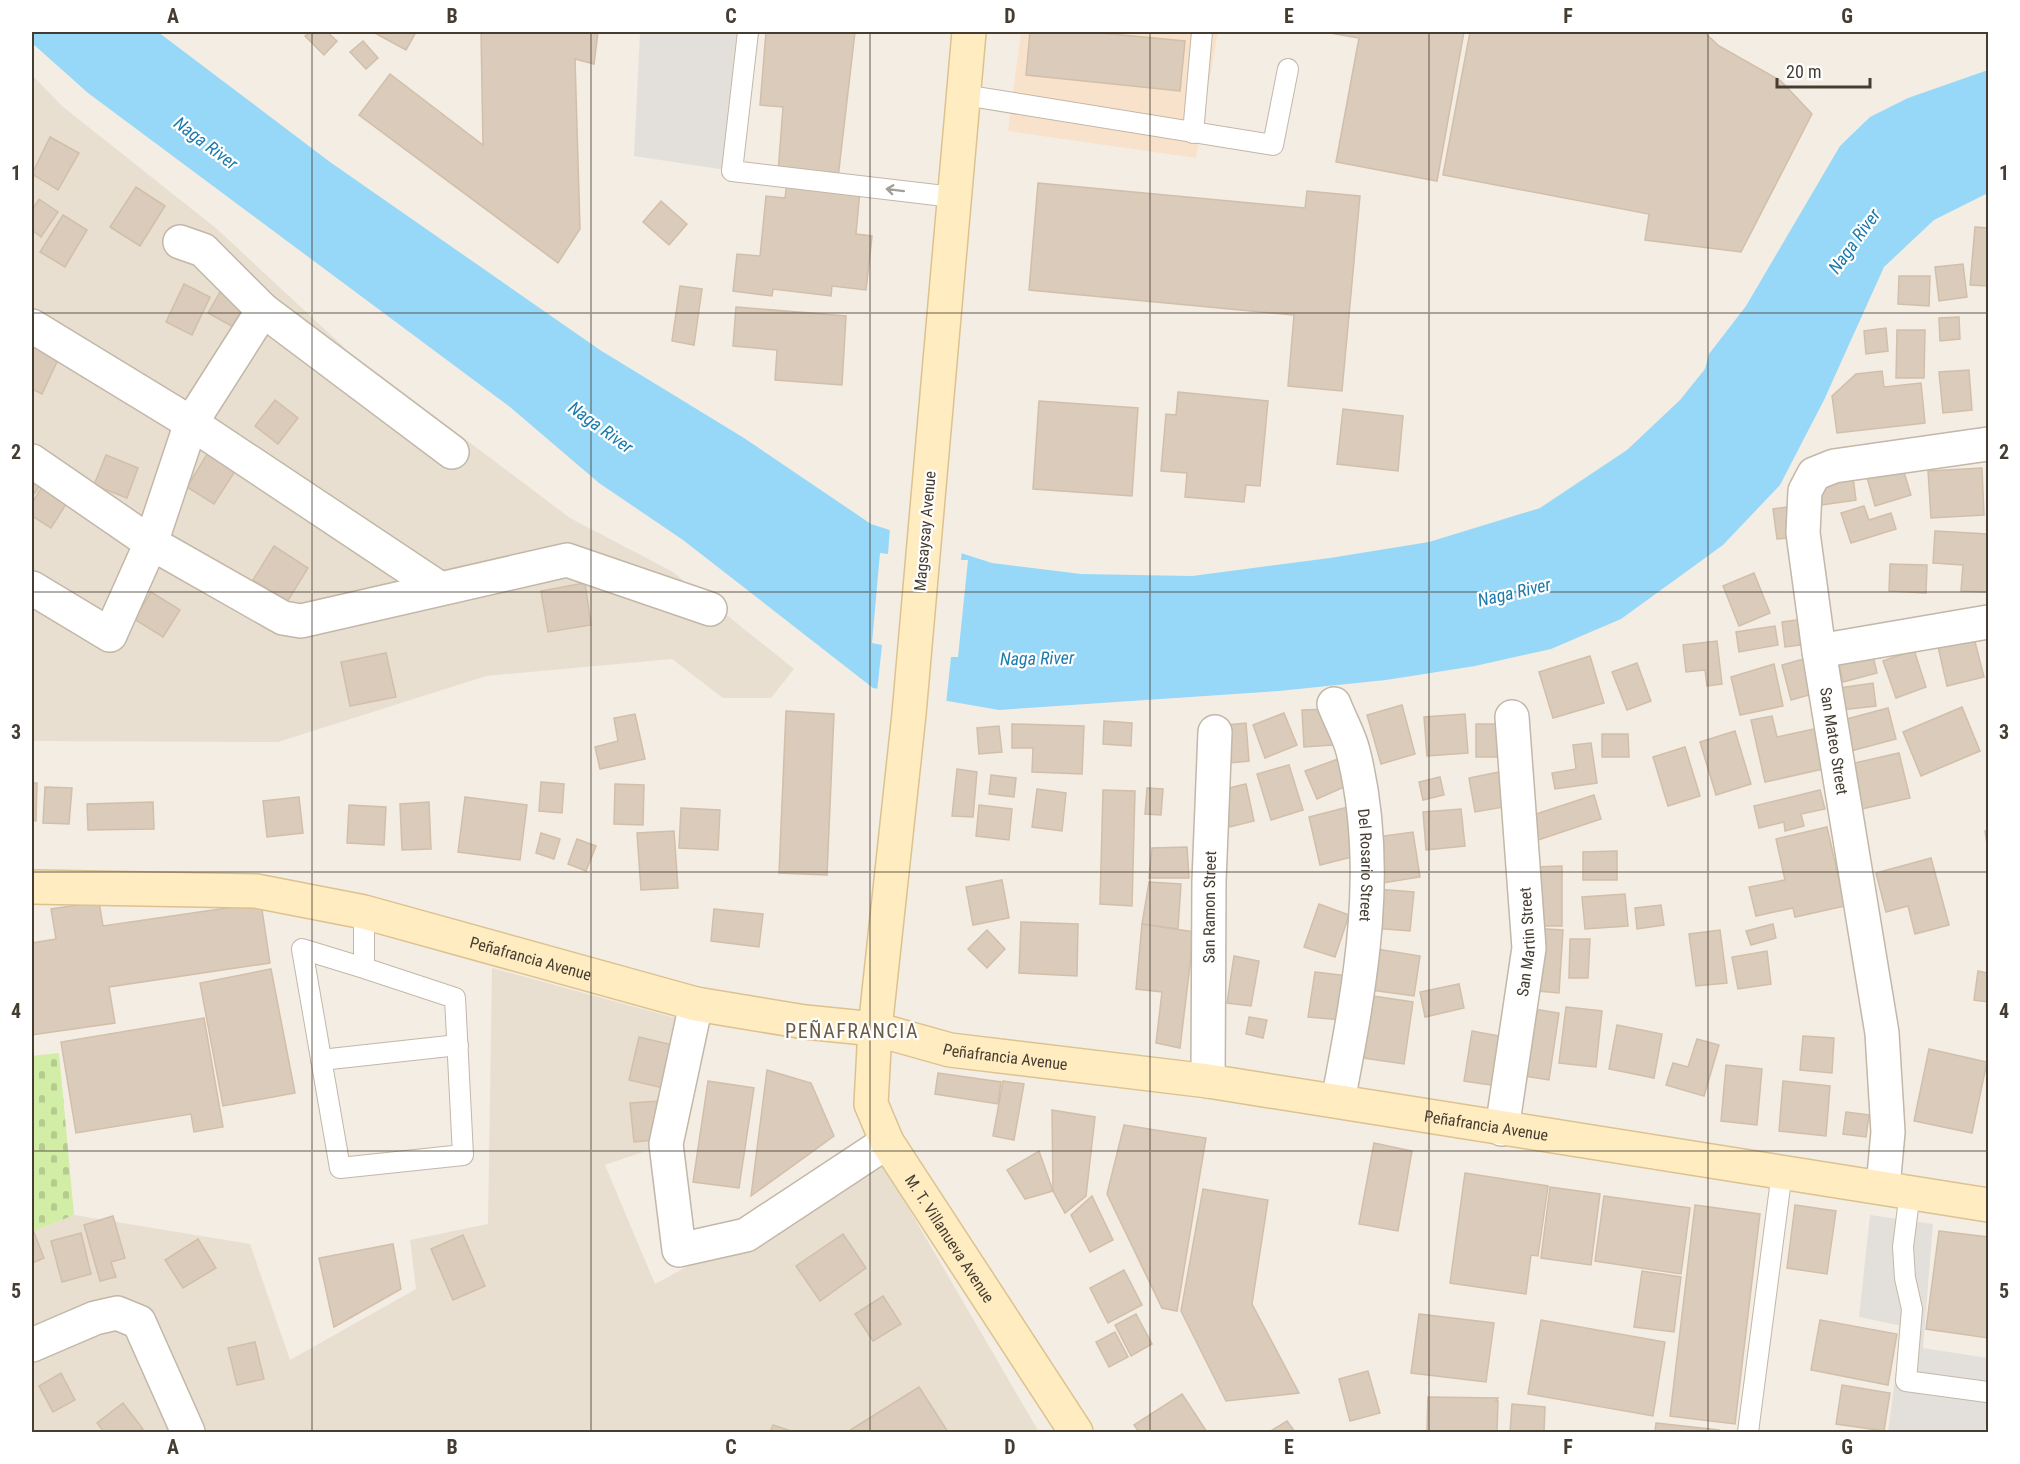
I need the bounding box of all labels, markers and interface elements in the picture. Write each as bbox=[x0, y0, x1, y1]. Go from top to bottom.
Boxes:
text: A bbox=[167, 4, 179, 28]
text: B bbox=[446, 4, 458, 28]
text: C bbox=[725, 4, 737, 28]
text: D bbox=[1004, 4, 1016, 28]
text: E bbox=[1284, 4, 1294, 28]
text: F bbox=[1563, 4, 1573, 28]
text: G bbox=[1841, 4, 1853, 28]
scale bar bbox=[1777, 51, 1870, 89]
text: 20 m bbox=[1786, 61, 1821, 82]
water label: Naga River bbox=[170, 112, 243, 174]
text: 1 bbox=[11, 161, 21, 185]
text: 1 bbox=[1999, 161, 2009, 185]
one-way arrow bbox=[886, 184, 906, 195]
water label: Naga River bbox=[1824, 204, 1885, 277]
water label: Naga River bbox=[565, 397, 638, 458]
text: 2 bbox=[11, 440, 21, 464]
text: 2 bbox=[1999, 440, 2009, 464]
street label: Magsaysay Avenue bbox=[910, 470, 940, 592]
water label: Naga River bbox=[1475, 573, 1553, 611]
water label: Naga River bbox=[1000, 647, 1075, 669]
street label: San Mateo Street bbox=[1816, 686, 1852, 796]
text: 3 bbox=[11, 720, 21, 744]
text: 3 bbox=[1999, 720, 2009, 744]
street label: Del Rosario Street bbox=[1354, 808, 1377, 923]
street label: San Ramon Street bbox=[1199, 850, 1220, 963]
street label: San Martin Street bbox=[1512, 886, 1539, 998]
street label: Peñafrancia Avenue bbox=[468, 932, 594, 984]
text: 4 bbox=[11, 999, 21, 1023]
text: 4 bbox=[1999, 999, 2009, 1023]
district label: PEÑAFRANCIA bbox=[785, 1019, 919, 1043]
street label: Peñafrancia Avenue bbox=[941, 1039, 1069, 1074]
street label: Peñafrancia Avenue bbox=[1423, 1106, 1550, 1144]
street label: M. T. Villanueva Avenue bbox=[901, 1171, 999, 1306]
text: 5 bbox=[11, 1279, 21, 1303]
text: 5 bbox=[1999, 1279, 2009, 1303]
text: A bbox=[167, 1435, 179, 1459]
text: B bbox=[446, 1435, 458, 1459]
text: C bbox=[725, 1435, 737, 1459]
text: D bbox=[1004, 1435, 1016, 1459]
text: E bbox=[1284, 1435, 1294, 1459]
text: F bbox=[1563, 1435, 1573, 1459]
text: G bbox=[1841, 1435, 1853, 1459]

